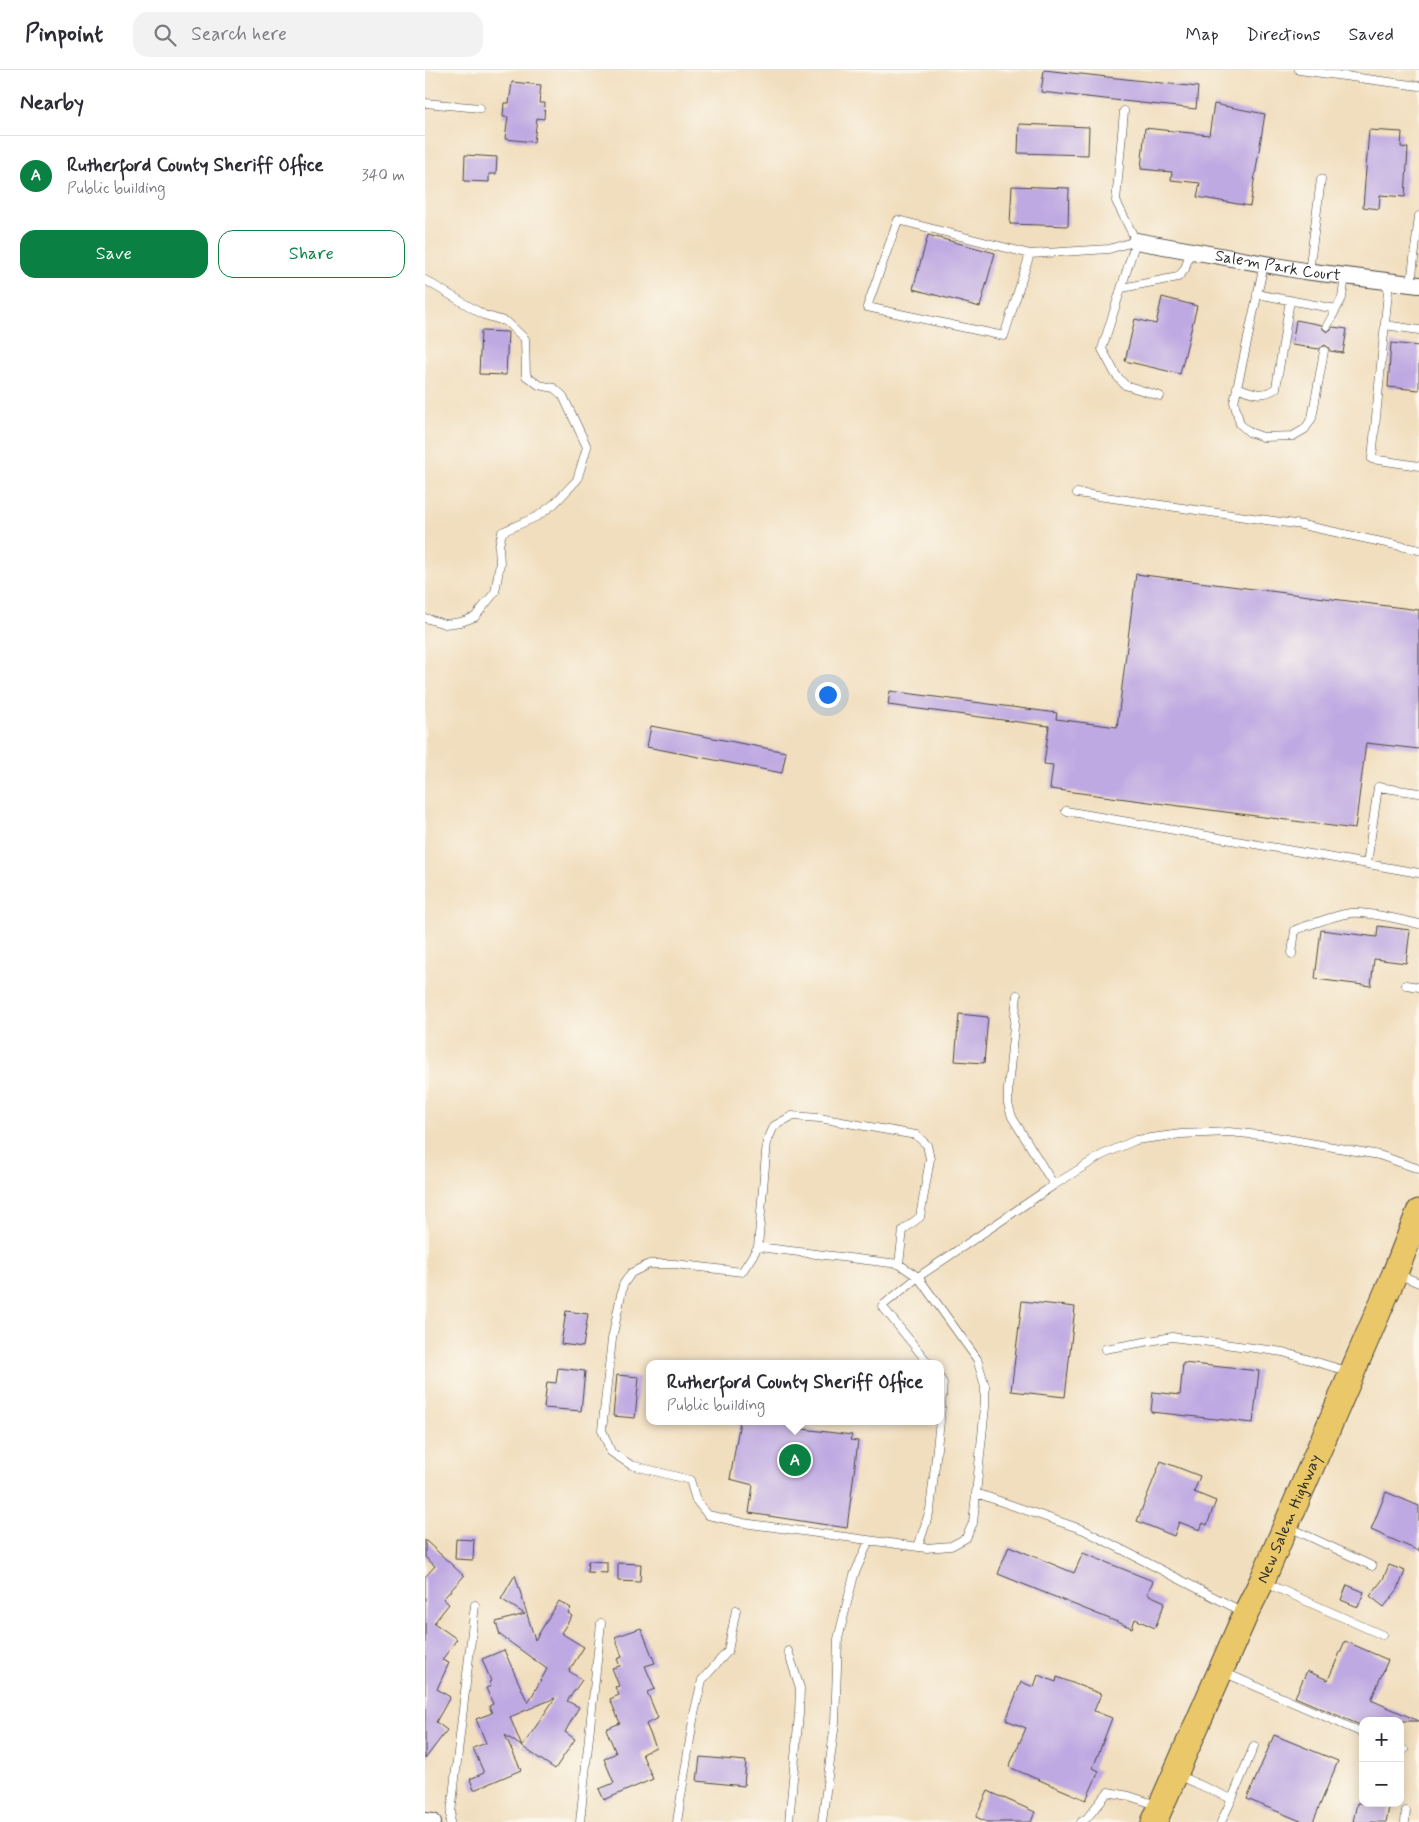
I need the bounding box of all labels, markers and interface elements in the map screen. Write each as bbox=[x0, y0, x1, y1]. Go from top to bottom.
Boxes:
search box bbox=[133, 12, 483, 57]
text: Pinpoint bbox=[25, 19, 103, 50]
icon: search bbox=[151, 21, 179, 49]
text: Search here bbox=[191, 22, 287, 47]
text: Map bbox=[1186, 23, 1219, 47]
text: Directions bbox=[1247, 23, 1321, 47]
text: Saved bbox=[1349, 23, 1394, 47]
text: Nearby bbox=[20, 89, 84, 117]
text: Rutherford County Sheriff Office bbox=[67, 153, 324, 178]
text: A bbox=[31, 165, 41, 186]
text: 340 m bbox=[361, 165, 405, 186]
text: Public building bbox=[67, 178, 166, 199]
button: Save bbox=[20, 230, 208, 278]
button: Share bbox=[218, 230, 405, 278]
street label: Salem Park Court bbox=[1213, 245, 1342, 286]
your location bbox=[815, 682, 841, 708]
popup bbox=[646, 1360, 944, 1425]
text: Rutherford County Sheriff Office bbox=[667, 1370, 923, 1395]
text: Public building bbox=[667, 1395, 765, 1416]
pin: A bbox=[779, 1441, 811, 1479]
street label: New Salem Highway bbox=[1252, 1451, 1326, 1586]
map controls bbox=[1359, 1717, 1404, 1807]
button: + bbox=[1359, 1717, 1404, 1762]
button: − bbox=[1359, 1762, 1404, 1807]

